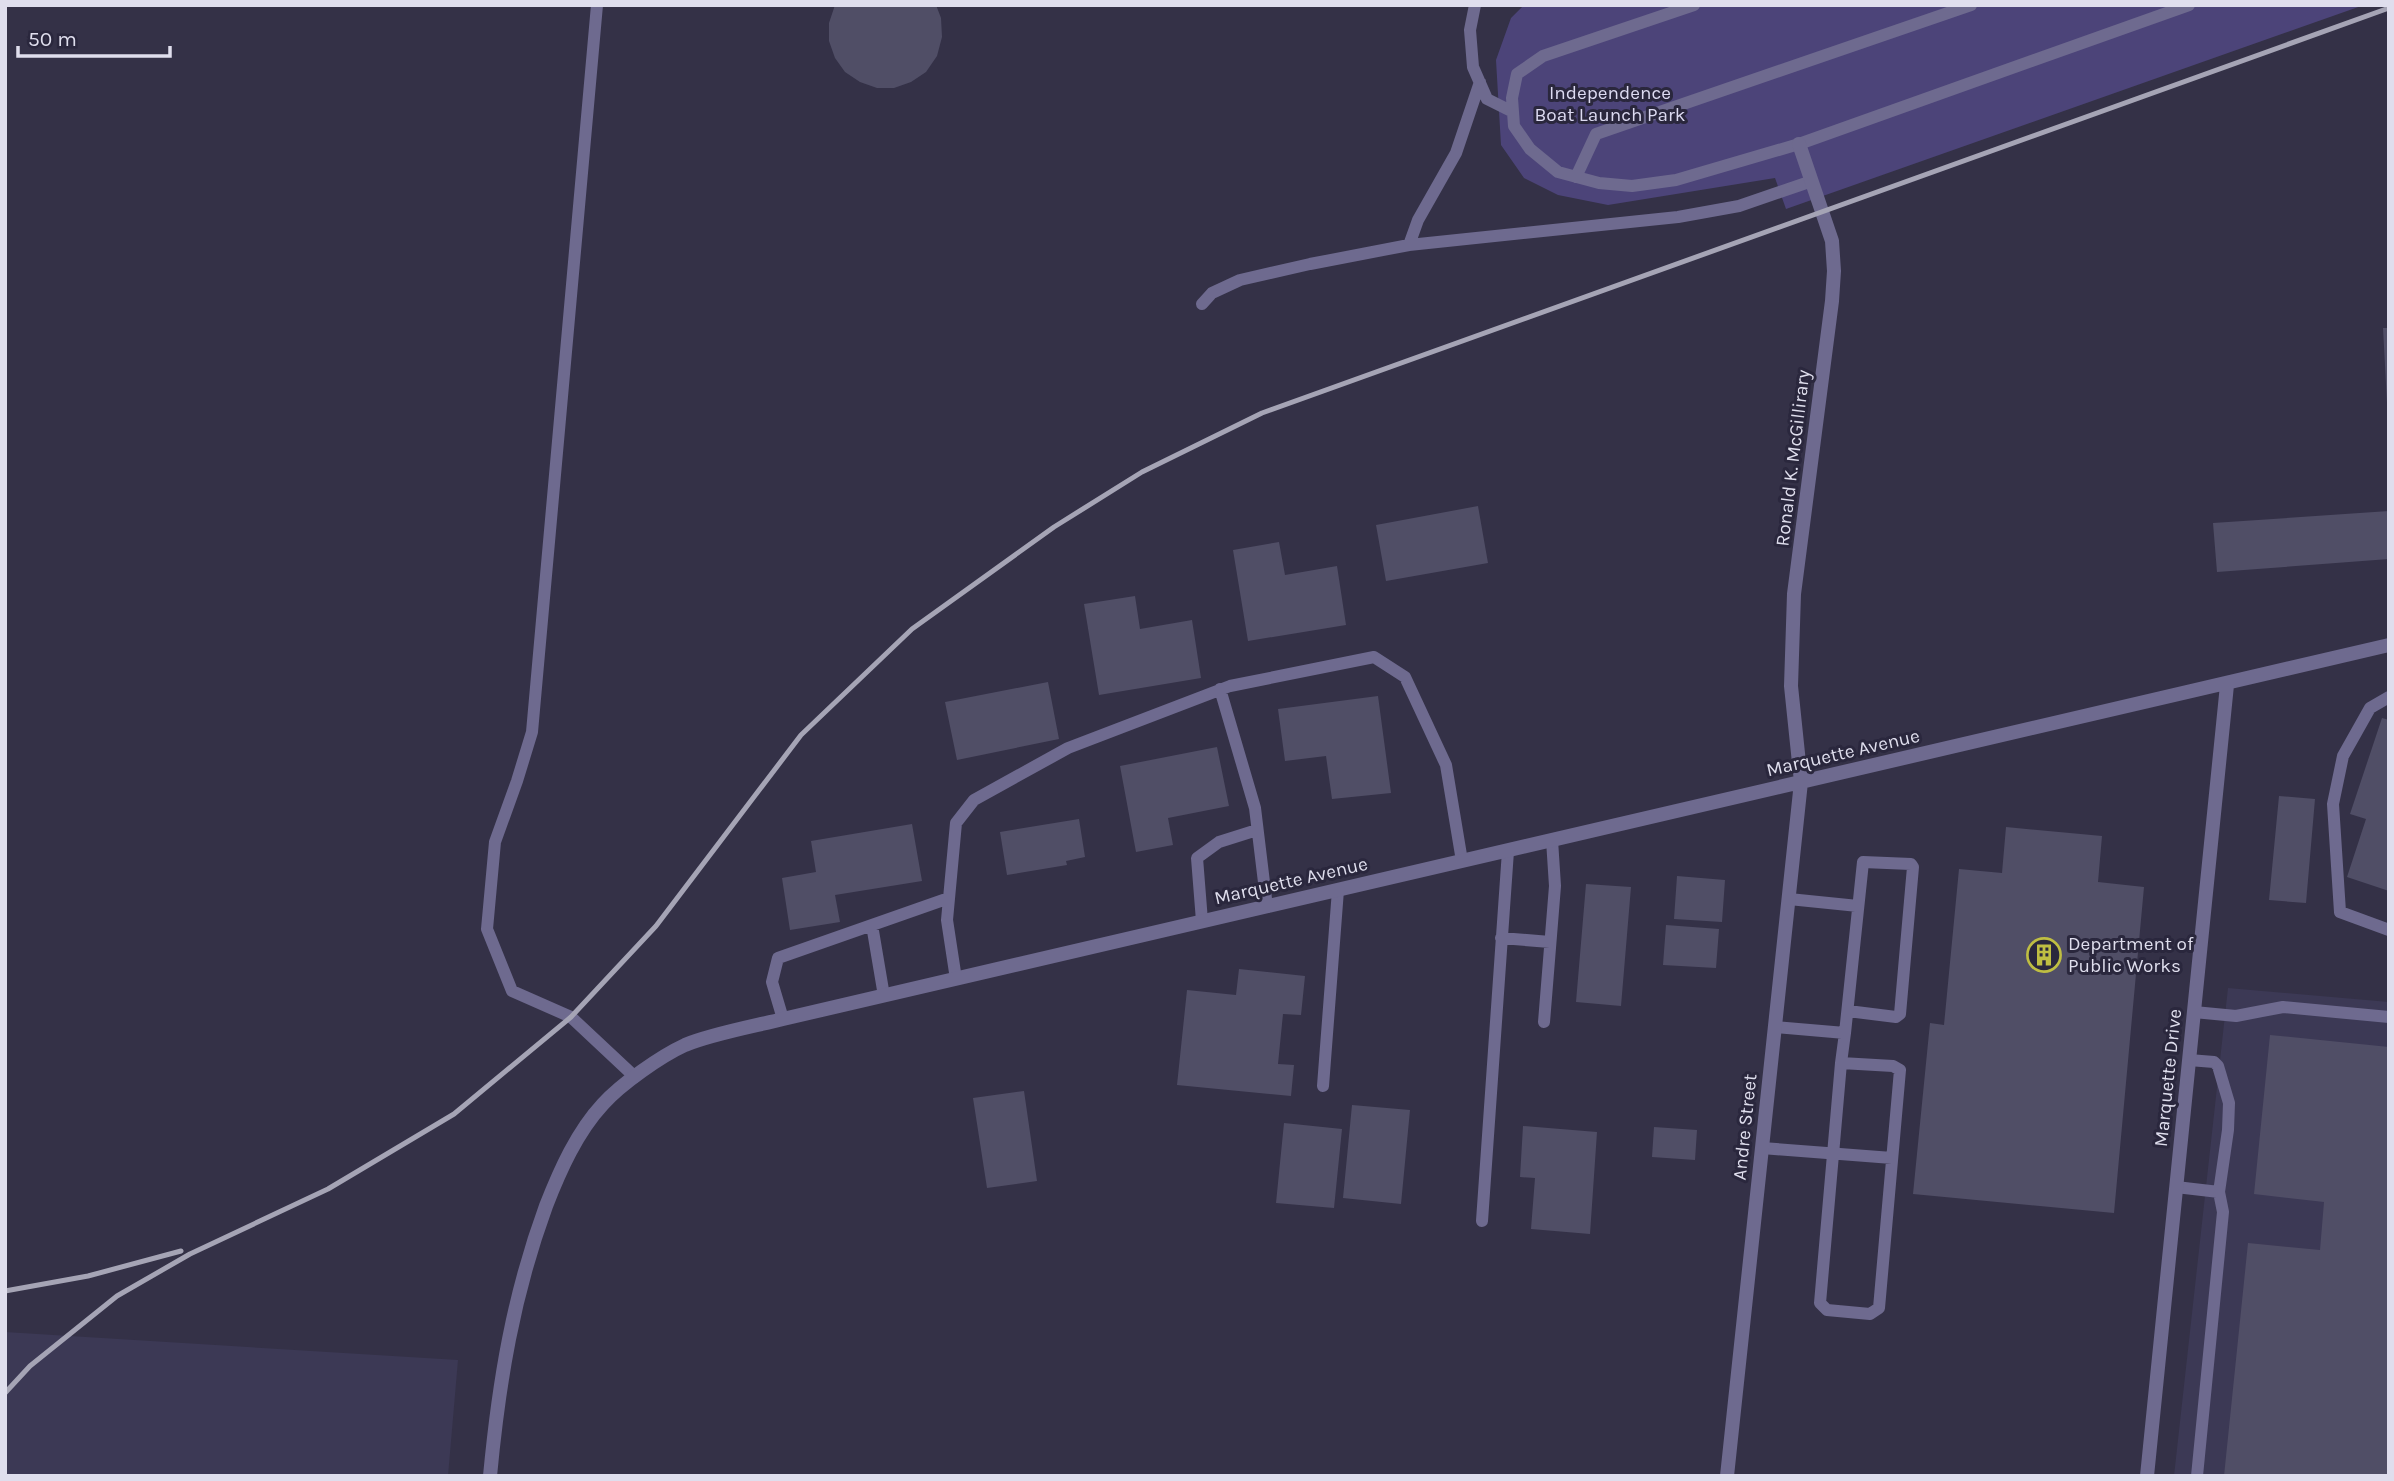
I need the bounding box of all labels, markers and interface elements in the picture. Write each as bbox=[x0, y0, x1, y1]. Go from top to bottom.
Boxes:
scale bar bbox=[18, 14, 170, 58]
text: 50 m bbox=[28, 27, 77, 51]
park label: Independence Boat Launch Park bbox=[1535, 82, 1686, 126]
street label: Ronald K. McGillirary bbox=[1771, 368, 1815, 547]
street label: Marquette Avenue bbox=[1764, 725, 1922, 781]
street label: Marquette Avenue bbox=[1212, 853, 1370, 909]
place label: Department of Public Works bbox=[2068, 933, 2194, 977]
building icon: Department of Public Works bbox=[2025, 936, 2063, 974]
street label: Marquette Drive bbox=[2150, 1008, 2186, 1148]
street label: Andre Street bbox=[1728, 1073, 1762, 1181]

